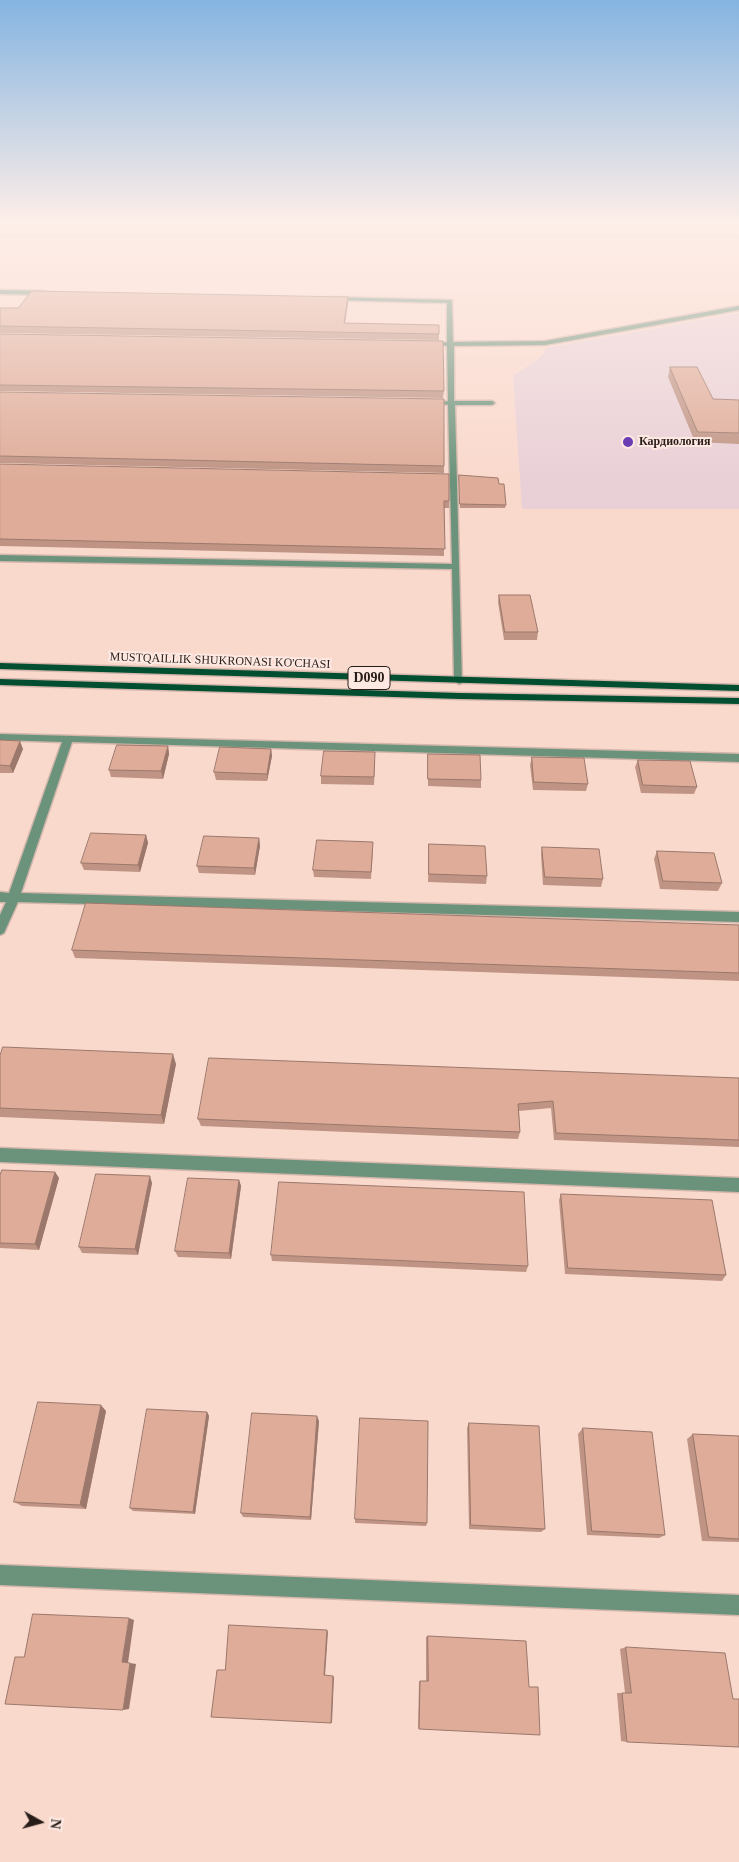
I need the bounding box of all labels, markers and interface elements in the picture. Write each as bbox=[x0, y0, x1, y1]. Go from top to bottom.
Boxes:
marker: Кардиология bbox=[621, 435, 635, 449]
place label: Кардиология bbox=[639, 435, 710, 449]
street label: MUSTQAILLIK SHUKRONASI KO'CHASI bbox=[109, 650, 331, 672]
road number: D090 bbox=[348, 666, 390, 690]
north arrow bbox=[15, 1797, 65, 1847]
text: N bbox=[47, 1818, 63, 1830]

